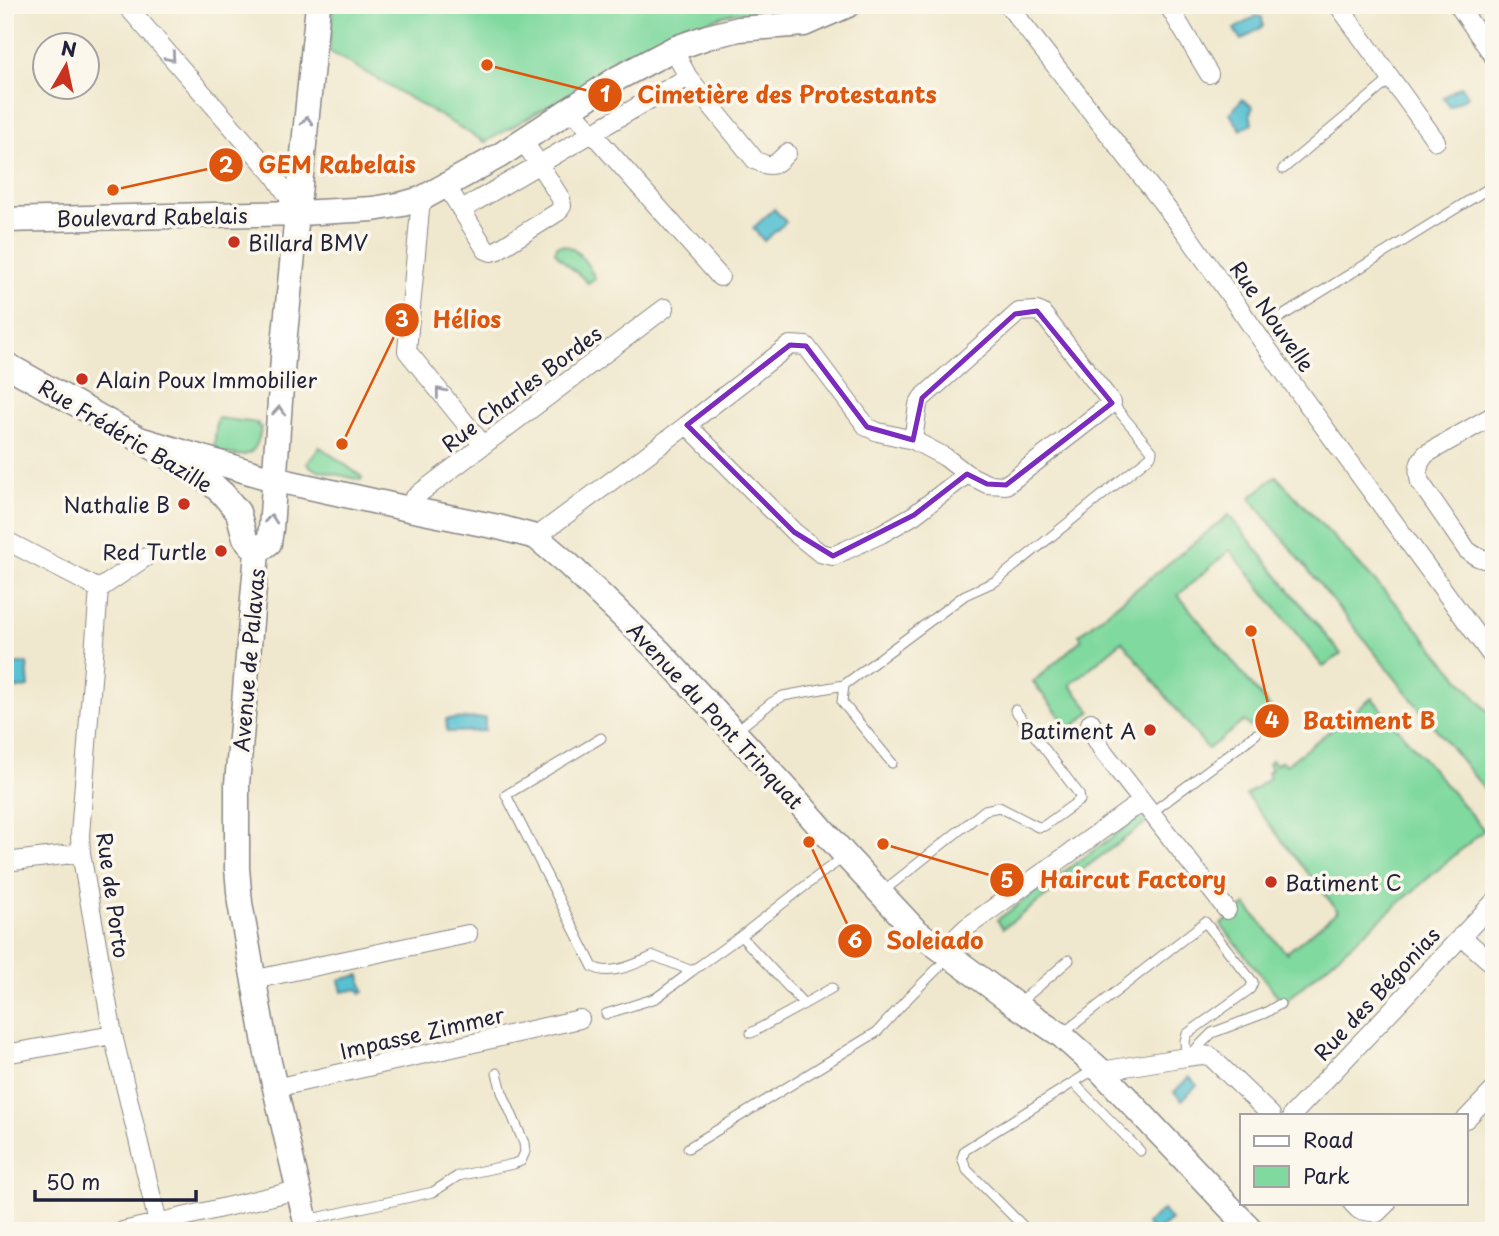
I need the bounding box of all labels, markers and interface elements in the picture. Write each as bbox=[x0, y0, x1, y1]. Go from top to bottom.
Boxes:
north arrow bbox=[32, 32, 102, 102]
text: N bbox=[59, 33, 78, 63]
one-way arrow bbox=[163, 48, 175, 61]
callout: Cimetière des Protestants bbox=[587, 73, 952, 117]
text: Cimetière des Protestants bbox=[637, 76, 937, 111]
text: 1 bbox=[600, 77, 610, 109]
one-way arrow bbox=[300, 115, 315, 127]
callout: GEM Rabelais bbox=[209, 143, 431, 187]
text: GEM Rabelais bbox=[258, 146, 416, 181]
text: 2 bbox=[219, 148, 234, 180]
street label: Boulevard Rabelais bbox=[56, 198, 248, 234]
place label: Billard BMV bbox=[248, 226, 368, 258]
marker: Billard BMV bbox=[226, 234, 242, 250]
street label: Rue Nouvelle bbox=[1223, 254, 1323, 378]
callout: Hélios bbox=[384, 298, 516, 342]
text: Hélios bbox=[433, 301, 501, 336]
text: 3 bbox=[395, 302, 409, 334]
street label: Rue Charles Bordes bbox=[434, 317, 608, 459]
place label: Alain Poux Immobilier bbox=[96, 363, 317, 395]
street label: Rue Frédéric Bazille bbox=[33, 370, 219, 500]
marker: Alain Poux Immobilier bbox=[74, 371, 90, 387]
one-way arrow bbox=[436, 387, 448, 400]
one-way arrow bbox=[271, 406, 286, 417]
place label: Nathalie B bbox=[63, 488, 170, 520]
marker: Nathalie B bbox=[176, 496, 192, 512]
one-way arrow bbox=[264, 513, 279, 524]
place label: Red Turtle bbox=[103, 535, 207, 567]
marker: Red Turtle bbox=[213, 543, 229, 559]
street label: Avenue de Palavas bbox=[224, 567, 272, 753]
street label: Avenue du Pont Trinquat bbox=[620, 614, 812, 816]
callout: Batiment B bbox=[1254, 699, 1450, 743]
text: Batiment B bbox=[1303, 702, 1436, 737]
text: 4 bbox=[1265, 703, 1279, 735]
place label: Batiment A bbox=[1019, 714, 1136, 746]
marker: Batiment A bbox=[1142, 722, 1158, 738]
street label: Rue de Porto bbox=[89, 830, 139, 960]
callout: Haircut Factory bbox=[990, 858, 1241, 902]
text: Haircut Factory bbox=[1040, 861, 1226, 896]
text: 5 bbox=[1000, 863, 1014, 895]
place label: Batiment C bbox=[1285, 866, 1402, 898]
marker: Batiment C bbox=[1263, 874, 1279, 890]
callout: Soleiado bbox=[837, 919, 997, 963]
street label: Rue des Bégonias bbox=[1305, 919, 1447, 1067]
text: Soleiado bbox=[886, 922, 984, 957]
text: 6 bbox=[848, 923, 863, 955]
street label: Impasse Zimmer bbox=[337, 997, 508, 1066]
legend bbox=[1240, 1114, 1468, 1204]
text: Road bbox=[1303, 1123, 1354, 1155]
scale bar bbox=[35, 1159, 196, 1203]
text: Park bbox=[1303, 1159, 1350, 1191]
text: 50 m bbox=[46, 1165, 100, 1197]

